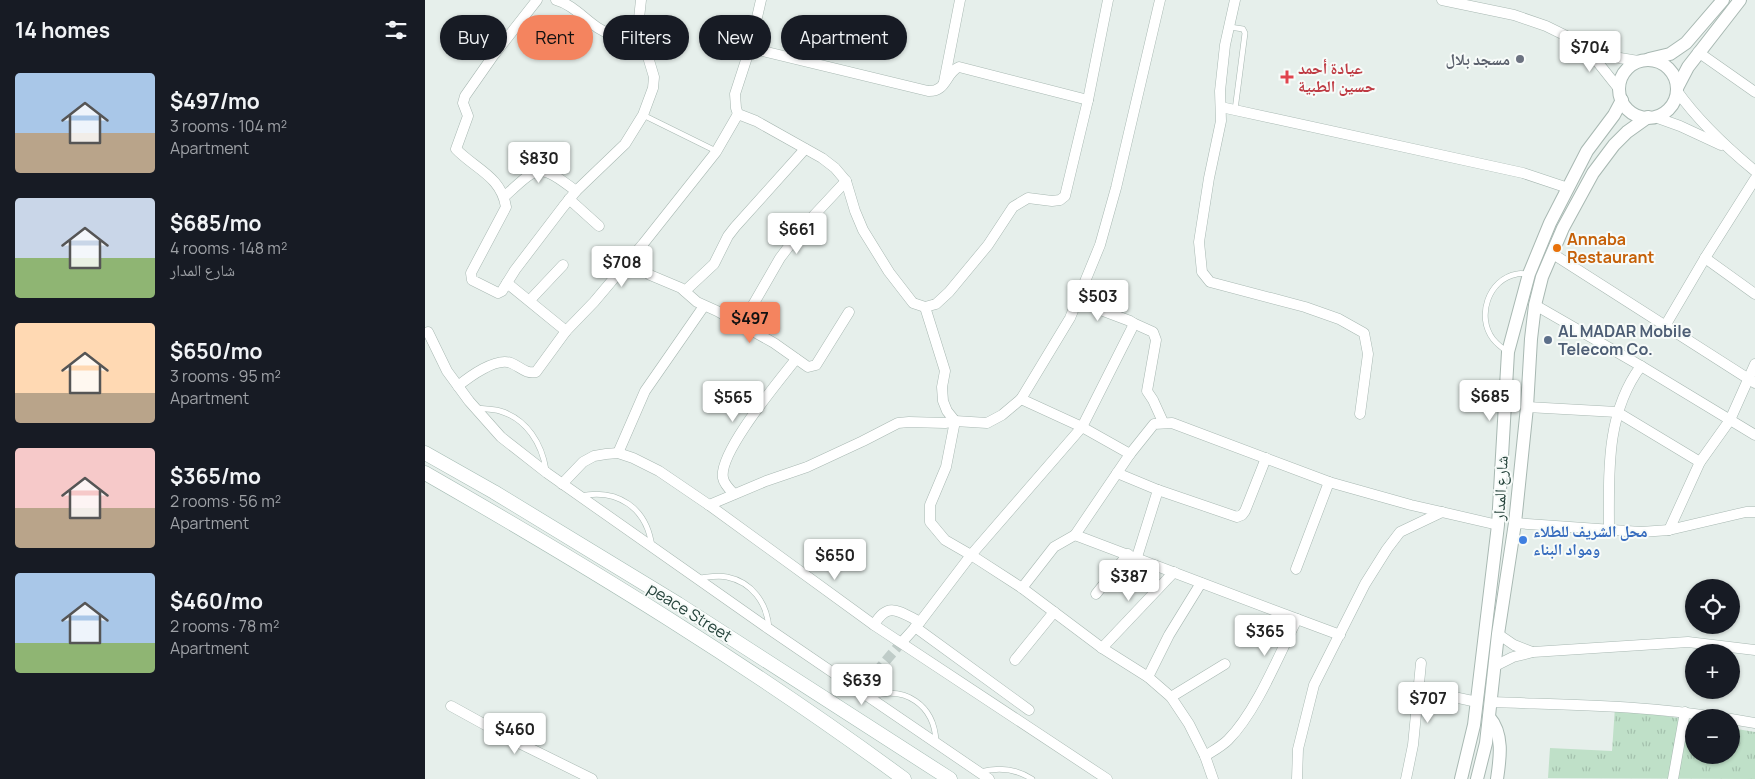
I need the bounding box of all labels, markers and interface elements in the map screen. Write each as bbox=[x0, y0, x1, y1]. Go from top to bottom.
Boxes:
chip: Buy bbox=[440, 15, 507, 60]
chip: Rent bbox=[517, 15, 593, 60]
chip: Filters bbox=[603, 15, 689, 60]
chip: New bbox=[699, 15, 771, 60]
chip: Apartment bbox=[781, 15, 907, 60]
text: 14 homes bbox=[15, 16, 110, 44]
icon: filters bbox=[382, 16, 410, 44]
pin: $704 bbox=[1560, 30, 1620, 73]
text: $704 bbox=[1571, 36, 1609, 58]
place label: مسجد بلال bbox=[1446, 48, 1510, 70]
marker: مسجد بلال bbox=[1514, 53, 1526, 65]
place label: عيادة أحمد حسين الطبية bbox=[1298, 57, 1375, 97]
marker: عيادة أحمد حسين الطبية bbox=[1280, 70, 1294, 84]
text: $497/mo bbox=[170, 87, 260, 115]
icon: home bbox=[55, 93, 115, 153]
text: 3 rooms · 104 m² bbox=[170, 115, 287, 137]
text: Apartment bbox=[170, 137, 249, 159]
pin: $830 bbox=[509, 142, 569, 184]
text: $830 bbox=[519, 147, 559, 169]
text: $685/mo bbox=[170, 209, 262, 237]
pin: $661 bbox=[767, 212, 827, 255]
icon: home bbox=[55, 218, 115, 278]
text: $661 bbox=[779, 218, 815, 240]
place label: Annaba Restaurant bbox=[1567, 228, 1654, 268]
text: 4 rooms · 148 m² bbox=[170, 237, 287, 259]
marker: Annaba Restaurant bbox=[1551, 242, 1563, 254]
pin: $708 bbox=[592, 246, 652, 288]
text: $708 bbox=[603, 251, 641, 273]
text: شارع المدار bbox=[170, 259, 235, 281]
pin: $503 bbox=[1068, 280, 1128, 322]
text: $503 bbox=[1078, 285, 1118, 307]
pin: $497 bbox=[720, 302, 780, 344]
text: $497 bbox=[731, 307, 769, 329]
place label: AL MADAR Mobile Telecom Co. bbox=[1558, 320, 1692, 360]
marker: AL MADAR Mobile Telecom Co. bbox=[1542, 334, 1554, 346]
text: $650/mo bbox=[170, 337, 263, 365]
icon: home bbox=[55, 343, 115, 403]
text: 3 rooms · 95 m² bbox=[170, 365, 281, 387]
pin: $565 bbox=[703, 380, 763, 423]
pin: $685 bbox=[1460, 380, 1520, 422]
text: $685 bbox=[1470, 385, 1510, 407]
text: $565 bbox=[714, 386, 752, 408]
text: Apartment bbox=[170, 387, 249, 409]
street label: شارع المدار bbox=[1487, 455, 1513, 522]
text: $365/mo bbox=[170, 462, 261, 490]
icon: home bbox=[55, 468, 115, 528]
text: 2 rooms · 56 m² bbox=[170, 490, 281, 512]
text: Apartment bbox=[170, 512, 249, 534]
place label: محل الشريف للطلاء ومواد البناء bbox=[1533, 520, 1648, 560]
marker: محل الشريف للطلاء ومواد البناء bbox=[1517, 534, 1529, 546]
pin: $650 bbox=[805, 538, 865, 581]
text: $650 bbox=[815, 544, 855, 566]
pin: $387 bbox=[1099, 560, 1159, 602]
text: $387 bbox=[1110, 565, 1148, 587]
street label: peace Street bbox=[644, 577, 736, 647]
map controls bbox=[1685, 579, 1740, 764]
button: locate bbox=[1685, 579, 1740, 634]
text: $460/mo bbox=[170, 587, 263, 615]
icon: home bbox=[55, 593, 115, 653]
pin: $365 bbox=[1235, 614, 1295, 657]
text: 2 rooms · 78 m² bbox=[170, 615, 279, 637]
text: $365 bbox=[1246, 620, 1284, 642]
text: Apartment bbox=[170, 637, 249, 659]
button: + bbox=[1685, 644, 1740, 699]
pin: $639 bbox=[832, 664, 892, 706]
text: $639 bbox=[842, 669, 882, 691]
pin: $707 bbox=[1398, 682, 1458, 724]
text: $707 bbox=[1409, 687, 1447, 709]
button: − bbox=[1685, 709, 1740, 764]
pin: $460 bbox=[485, 712, 545, 755]
text: $460 bbox=[495, 718, 535, 740]

